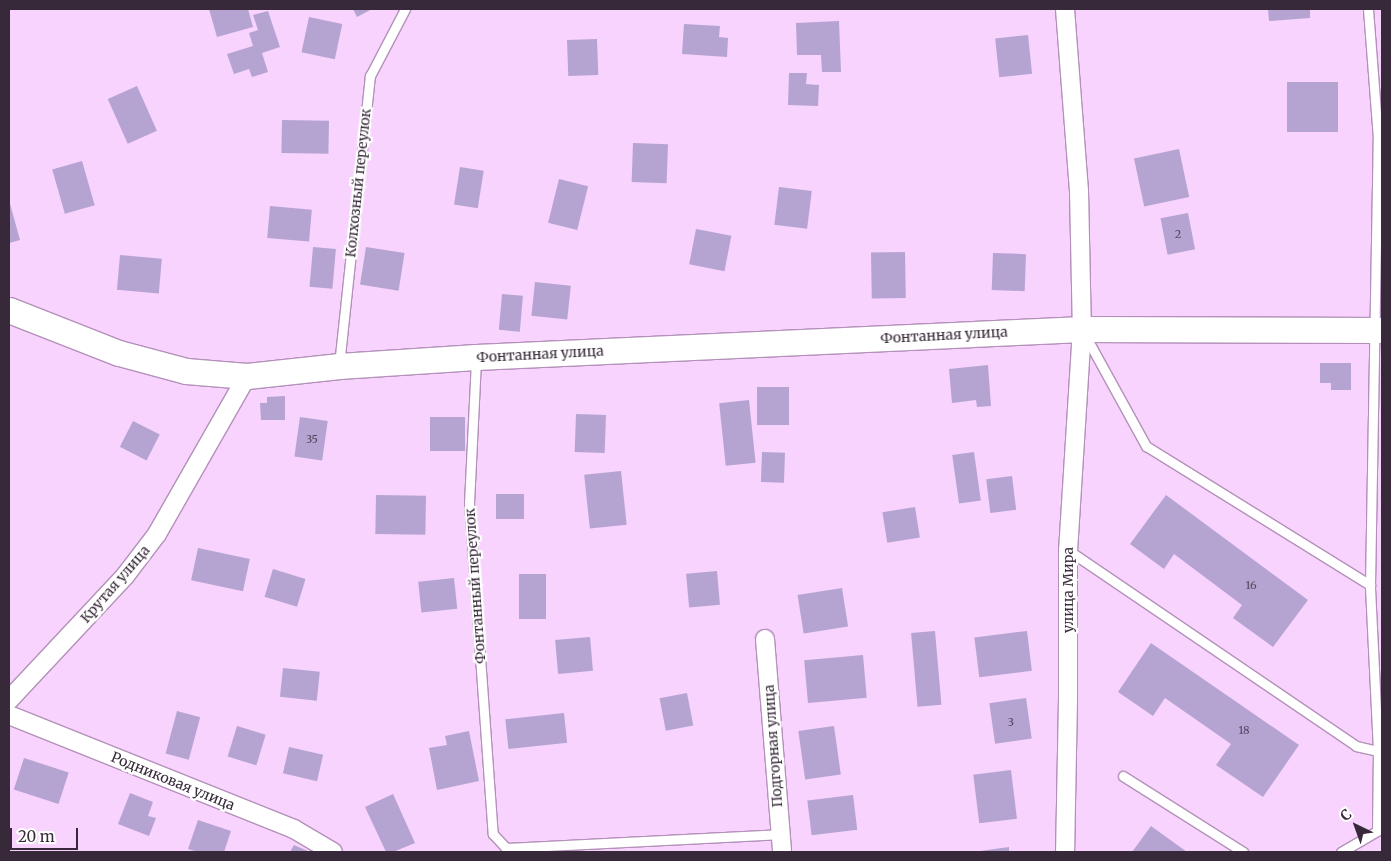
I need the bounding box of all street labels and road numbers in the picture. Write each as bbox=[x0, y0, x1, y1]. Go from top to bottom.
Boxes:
street label: Колхозный переулок bbox=[342, 108, 374, 258]
street label: Фонтанная улица bbox=[880, 323, 1008, 347]
street label: Фонтанная улица bbox=[476, 342, 604, 366]
street label: Фонтанный переулок bbox=[461, 508, 489, 664]
street label: Крутая улица bbox=[77, 542, 153, 626]
street label: улица Мира bbox=[1060, 547, 1076, 633]
street label: Подгорная улица bbox=[760, 684, 786, 808]
street label: Родниковая улица bbox=[109, 748, 237, 814]

